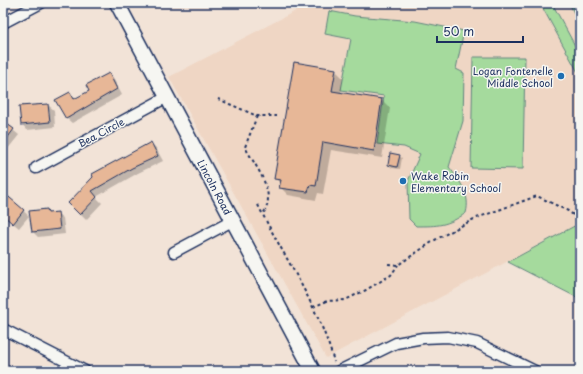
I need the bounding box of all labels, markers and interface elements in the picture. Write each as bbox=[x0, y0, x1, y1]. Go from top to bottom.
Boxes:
scale bar bbox=[437, 18, 523, 44]
text: 50 m bbox=[443, 22, 474, 40]
place label: Logan Fontenelle Middle School bbox=[473, 63, 554, 90]
marker: Logan Fontenelle Middle School bbox=[556, 71, 566, 81]
street label: Bea Circle bbox=[75, 113, 127, 151]
street label: Lincoln Road bbox=[194, 157, 236, 217]
place label: Wake Robin Elementary School bbox=[411, 168, 501, 195]
marker: Wake Robin Elementary School bbox=[398, 176, 408, 186]

